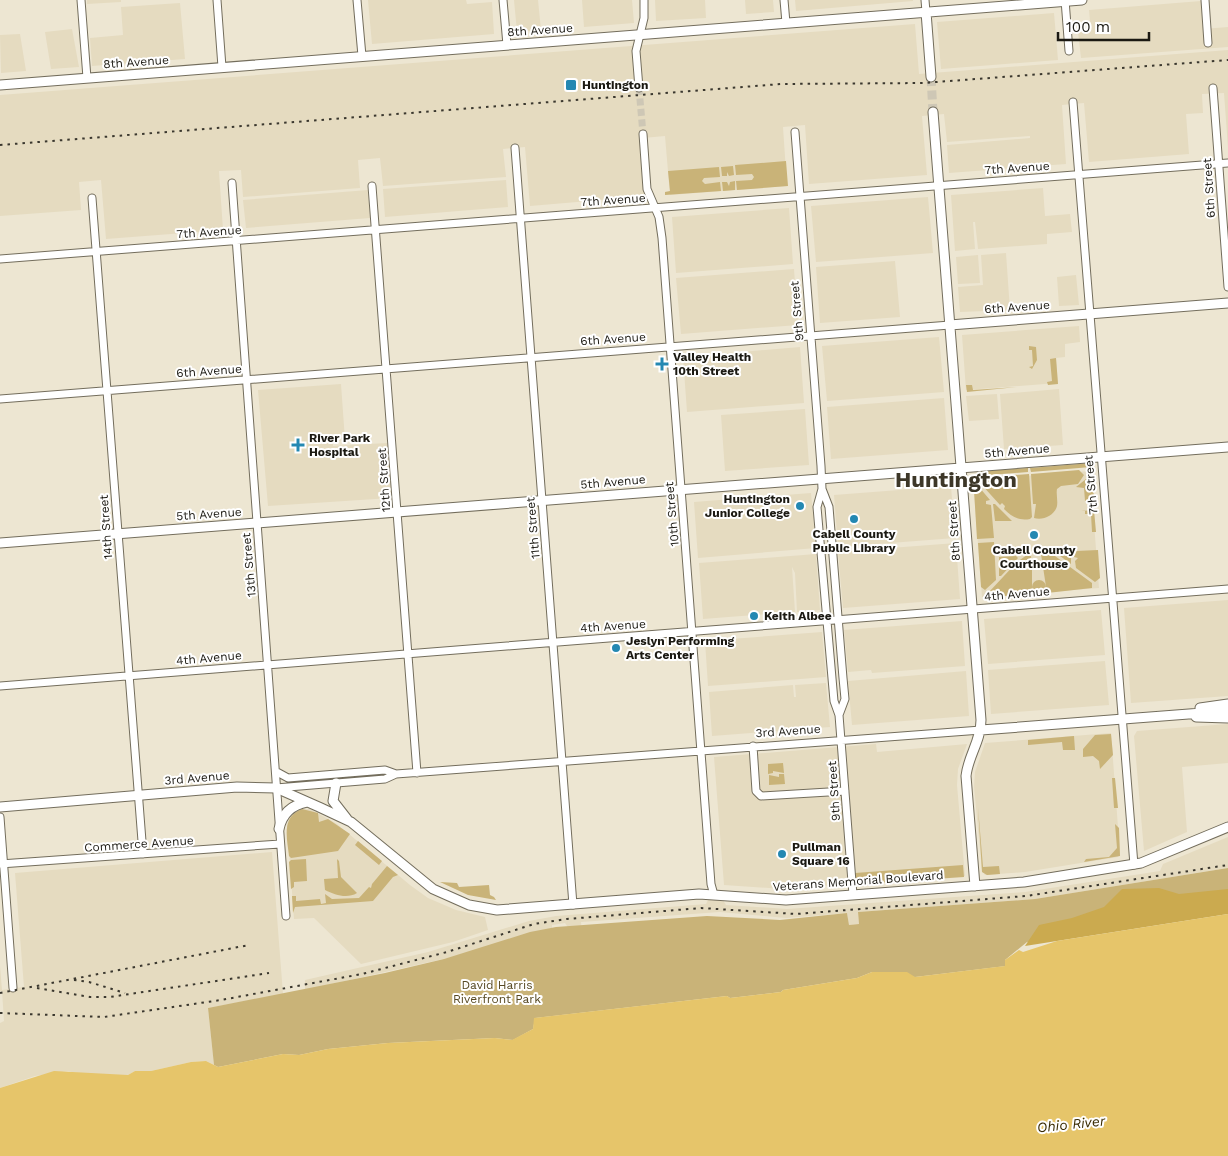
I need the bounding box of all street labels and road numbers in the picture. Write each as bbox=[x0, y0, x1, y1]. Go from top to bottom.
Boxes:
street label: 8th Avenue bbox=[507, 21, 573, 39]
street label: 8th Avenue bbox=[103, 53, 169, 71]
street label: 6th Street bbox=[1200, 158, 1218, 218]
street label: 7th Avenue bbox=[984, 159, 1050, 177]
street label: 7th Avenue bbox=[580, 191, 646, 209]
street label: 7th Avenue bbox=[176, 223, 242, 241]
street label: 9th Street bbox=[787, 280, 807, 342]
street label: 6th Avenue bbox=[984, 298, 1050, 316]
street label: 6th Avenue bbox=[580, 330, 646, 348]
street label: 6th Avenue bbox=[176, 362, 242, 380]
street label: 5th Avenue bbox=[984, 441, 1050, 461]
street label: 12th Street bbox=[375, 447, 393, 513]
street label: 7th Street bbox=[1081, 455, 1101, 515]
street label: 5th Avenue bbox=[580, 472, 646, 492]
street label: 10th Street bbox=[662, 481, 682, 547]
street label: 14th Street bbox=[97, 494, 115, 560]
street label: 11th Street bbox=[523, 496, 543, 560]
street label: 8th Street bbox=[945, 501, 963, 561]
street label: 5th Avenue bbox=[176, 505, 242, 523]
street label: 13th Street bbox=[239, 532, 259, 598]
street label: 4th Avenue bbox=[984, 584, 1050, 604]
street label: 4th Avenue bbox=[580, 617, 646, 635]
street label: 4th Avenue bbox=[176, 648, 242, 668]
street label: 3rd Avenue bbox=[755, 722, 821, 740]
street label: 9th Street bbox=[825, 761, 843, 821]
street label: 3rd Avenue bbox=[164, 768, 230, 788]
street label: Commerce Avenue bbox=[84, 833, 194, 855]
street label: Veterans Memorial Boulevard bbox=[772, 868, 944, 894]

